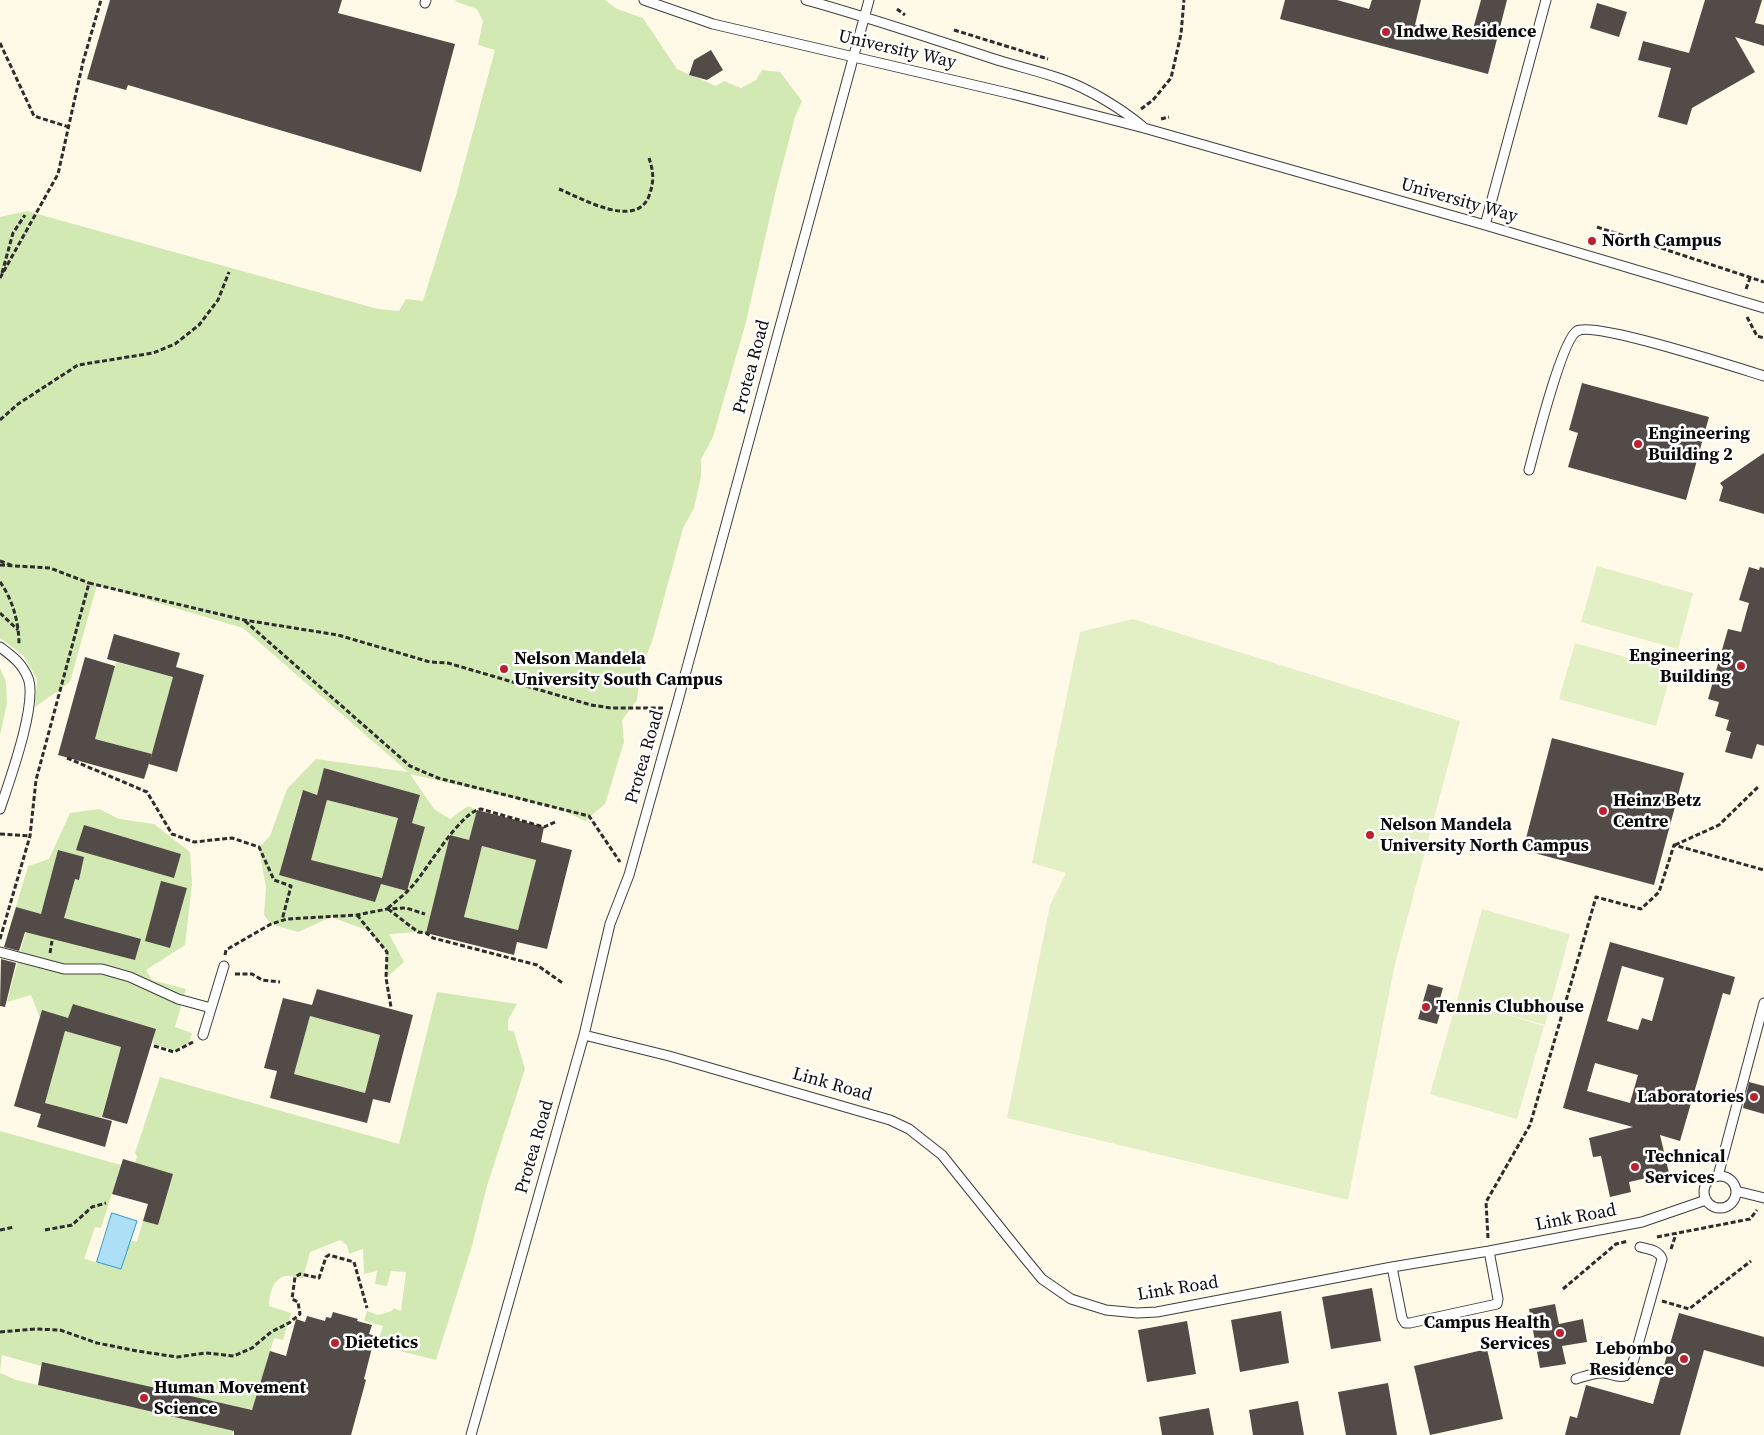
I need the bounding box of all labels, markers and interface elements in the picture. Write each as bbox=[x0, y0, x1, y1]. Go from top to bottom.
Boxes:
place label: Indwe Residence bbox=[1396, 21, 1536, 43]
street label: University Way bbox=[836, 26, 958, 74]
marker: Indwe Residence bbox=[1380, 26, 1392, 38]
street label: University Way bbox=[1398, 174, 1520, 228]
place label: North Campus bbox=[1602, 230, 1721, 252]
marker: North Campus bbox=[1586, 235, 1598, 247]
street label: Protea Road bbox=[729, 318, 775, 416]
place label: Engineering Building 2 bbox=[1648, 423, 1750, 466]
marker: Engineering Building 2 bbox=[1632, 438, 1644, 450]
place label: Engineering Building bbox=[1629, 645, 1731, 688]
place label: Nelson Mandela University South Campus bbox=[514, 648, 723, 691]
marker: Engineering Building bbox=[1735, 660, 1747, 672]
marker: Nelson Mandela University South Campus bbox=[498, 663, 510, 675]
street label: Protea Road bbox=[621, 708, 669, 806]
place label: Heinz Betz Centre bbox=[1613, 790, 1701, 832]
marker: Heinz Betz Centre bbox=[1597, 805, 1609, 817]
place label: Nelson Mandela University North Campus bbox=[1380, 814, 1589, 856]
marker: Nelson Mandela University North Campus bbox=[1364, 829, 1376, 841]
place label: Tennis Clubhouse bbox=[1436, 996, 1584, 1018]
marker: Tennis Clubhouse bbox=[1420, 1001, 1432, 1013]
street label: Link Road bbox=[790, 1063, 874, 1107]
place label: Laboratories bbox=[1637, 1086, 1744, 1108]
marker: Laboratories bbox=[1748, 1091, 1760, 1103]
street label: Protea Road bbox=[511, 1098, 559, 1196]
place label: Technical Services bbox=[1645, 1146, 1726, 1188]
marker: Technical Services bbox=[1629, 1161, 1641, 1173]
street label: Link Road bbox=[1534, 1200, 1618, 1236]
street label: Link Road bbox=[1136, 1272, 1220, 1306]
place label: Campus Health Services bbox=[1424, 1312, 1550, 1355]
marker: Campus Health Services bbox=[1554, 1327, 1566, 1339]
place label: Dietetics bbox=[345, 1332, 418, 1354]
marker: Dietetics bbox=[329, 1337, 341, 1349]
place label: Lebombo Residence bbox=[1589, 1338, 1674, 1380]
marker: Lebombo Residence bbox=[1678, 1353, 1690, 1365]
place label: Human Movement Science bbox=[154, 1377, 306, 1420]
marker: Human Movement Science bbox=[138, 1392, 150, 1404]

